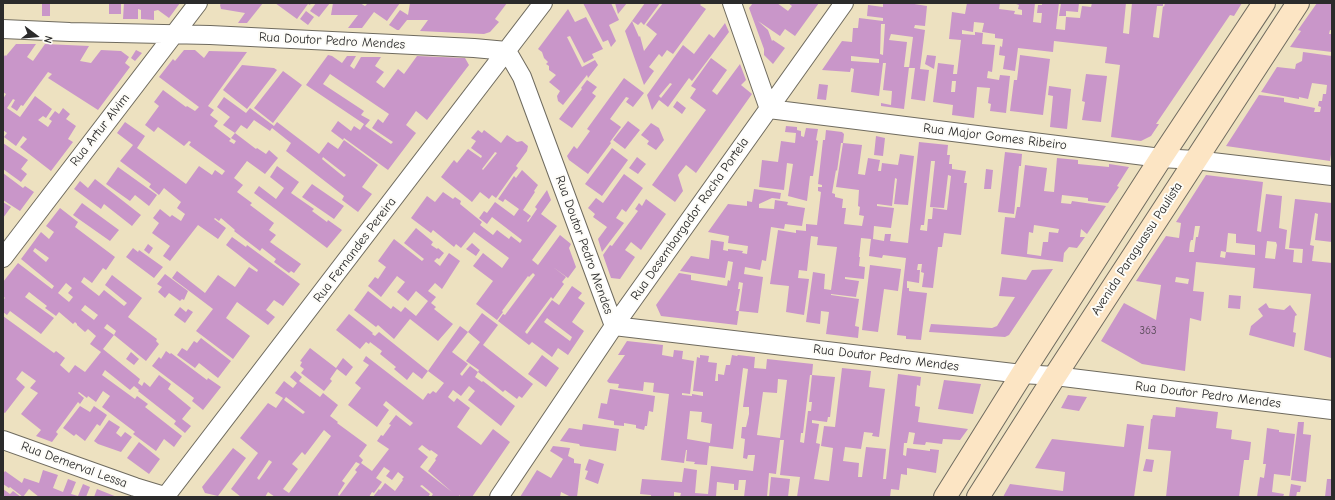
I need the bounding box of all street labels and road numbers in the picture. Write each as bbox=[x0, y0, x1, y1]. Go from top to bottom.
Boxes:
street label: Rua Doutor Pedro Mendes bbox=[258, 29, 406, 53]
street label: Rua Artur Alvim bbox=[67, 91, 133, 169]
street label: Rua Major Gomes Ribeiro bbox=[922, 120, 1068, 154]
street label: Rua Desembargador Rocha Portela bbox=[628, 135, 752, 303]
street label: Rua Doutor Pedro Mendes bbox=[552, 173, 616, 317]
street label: Avenida Paraguassu Paulista bbox=[1088, 179, 1186, 319]
street label: Rua Fernandes Pereira bbox=[310, 194, 400, 306]
street label: Rua Doutor Pedro Mendes bbox=[812, 341, 960, 375]
street label: Rua Doutor Pedro Mendes bbox=[1134, 378, 1282, 412]
street label: Rua Demerval Lessa bbox=[19, 439, 129, 491]

